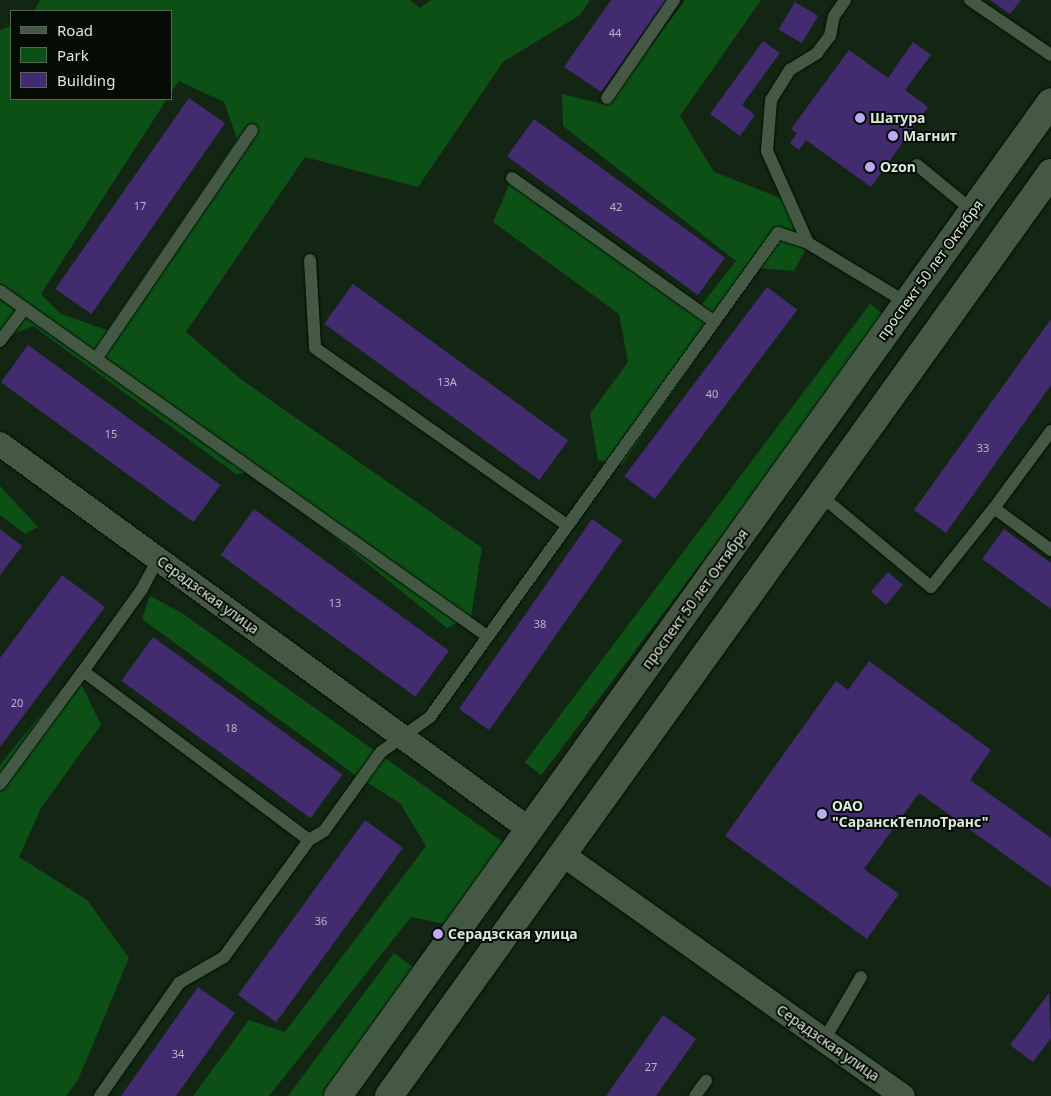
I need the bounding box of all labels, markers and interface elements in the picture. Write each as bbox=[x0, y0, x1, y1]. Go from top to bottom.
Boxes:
legend bbox=[10, 10, 172, 100]
text: Road bbox=[57, 20, 93, 40]
house number: 44 bbox=[609, 26, 621, 40]
text: Park bbox=[57, 45, 89, 65]
text: Building bbox=[57, 70, 115, 90]
place label: Шатура bbox=[870, 110, 925, 126]
marker: Шатура bbox=[854, 112, 866, 124]
place label: Магнит bbox=[903, 128, 957, 144]
marker: Магнит bbox=[887, 130, 899, 142]
place label: Ozon bbox=[880, 159, 916, 175]
marker: Ozon bbox=[864, 161, 876, 173]
street label: проспект 50 лет Октября bbox=[874, 197, 986, 343]
house number: 17 bbox=[134, 199, 146, 213]
house number: 42 bbox=[610, 200, 622, 214]
house number: 13А bbox=[437, 375, 457, 389]
house number: 40 bbox=[706, 387, 718, 401]
house number: 15 bbox=[105, 427, 117, 441]
house number: 33 bbox=[977, 441, 989, 455]
street label: проспект 50 лет Октября bbox=[639, 526, 751, 672]
street label: Серадзская улица bbox=[154, 552, 262, 638]
house number: 13 bbox=[329, 596, 341, 610]
house number: 38 bbox=[534, 617, 546, 631]
house number: 20 bbox=[11, 696, 23, 710]
house number: 18 bbox=[225, 721, 237, 735]
place label: ОАО "СаранскТеплоТранс" bbox=[832, 798, 988, 830]
marker: ОАО "СаранскТеплоТранс" bbox=[816, 808, 828, 820]
house number: 36 bbox=[315, 914, 327, 928]
place label: Серадзская улица bbox=[448, 926, 578, 942]
marker: Серадзская улица bbox=[432, 928, 444, 940]
street label: Серадзская улица bbox=[773, 1001, 883, 1085]
house number: 34 bbox=[172, 1047, 184, 1061]
house number: 27 bbox=[645, 1060, 657, 1074]

